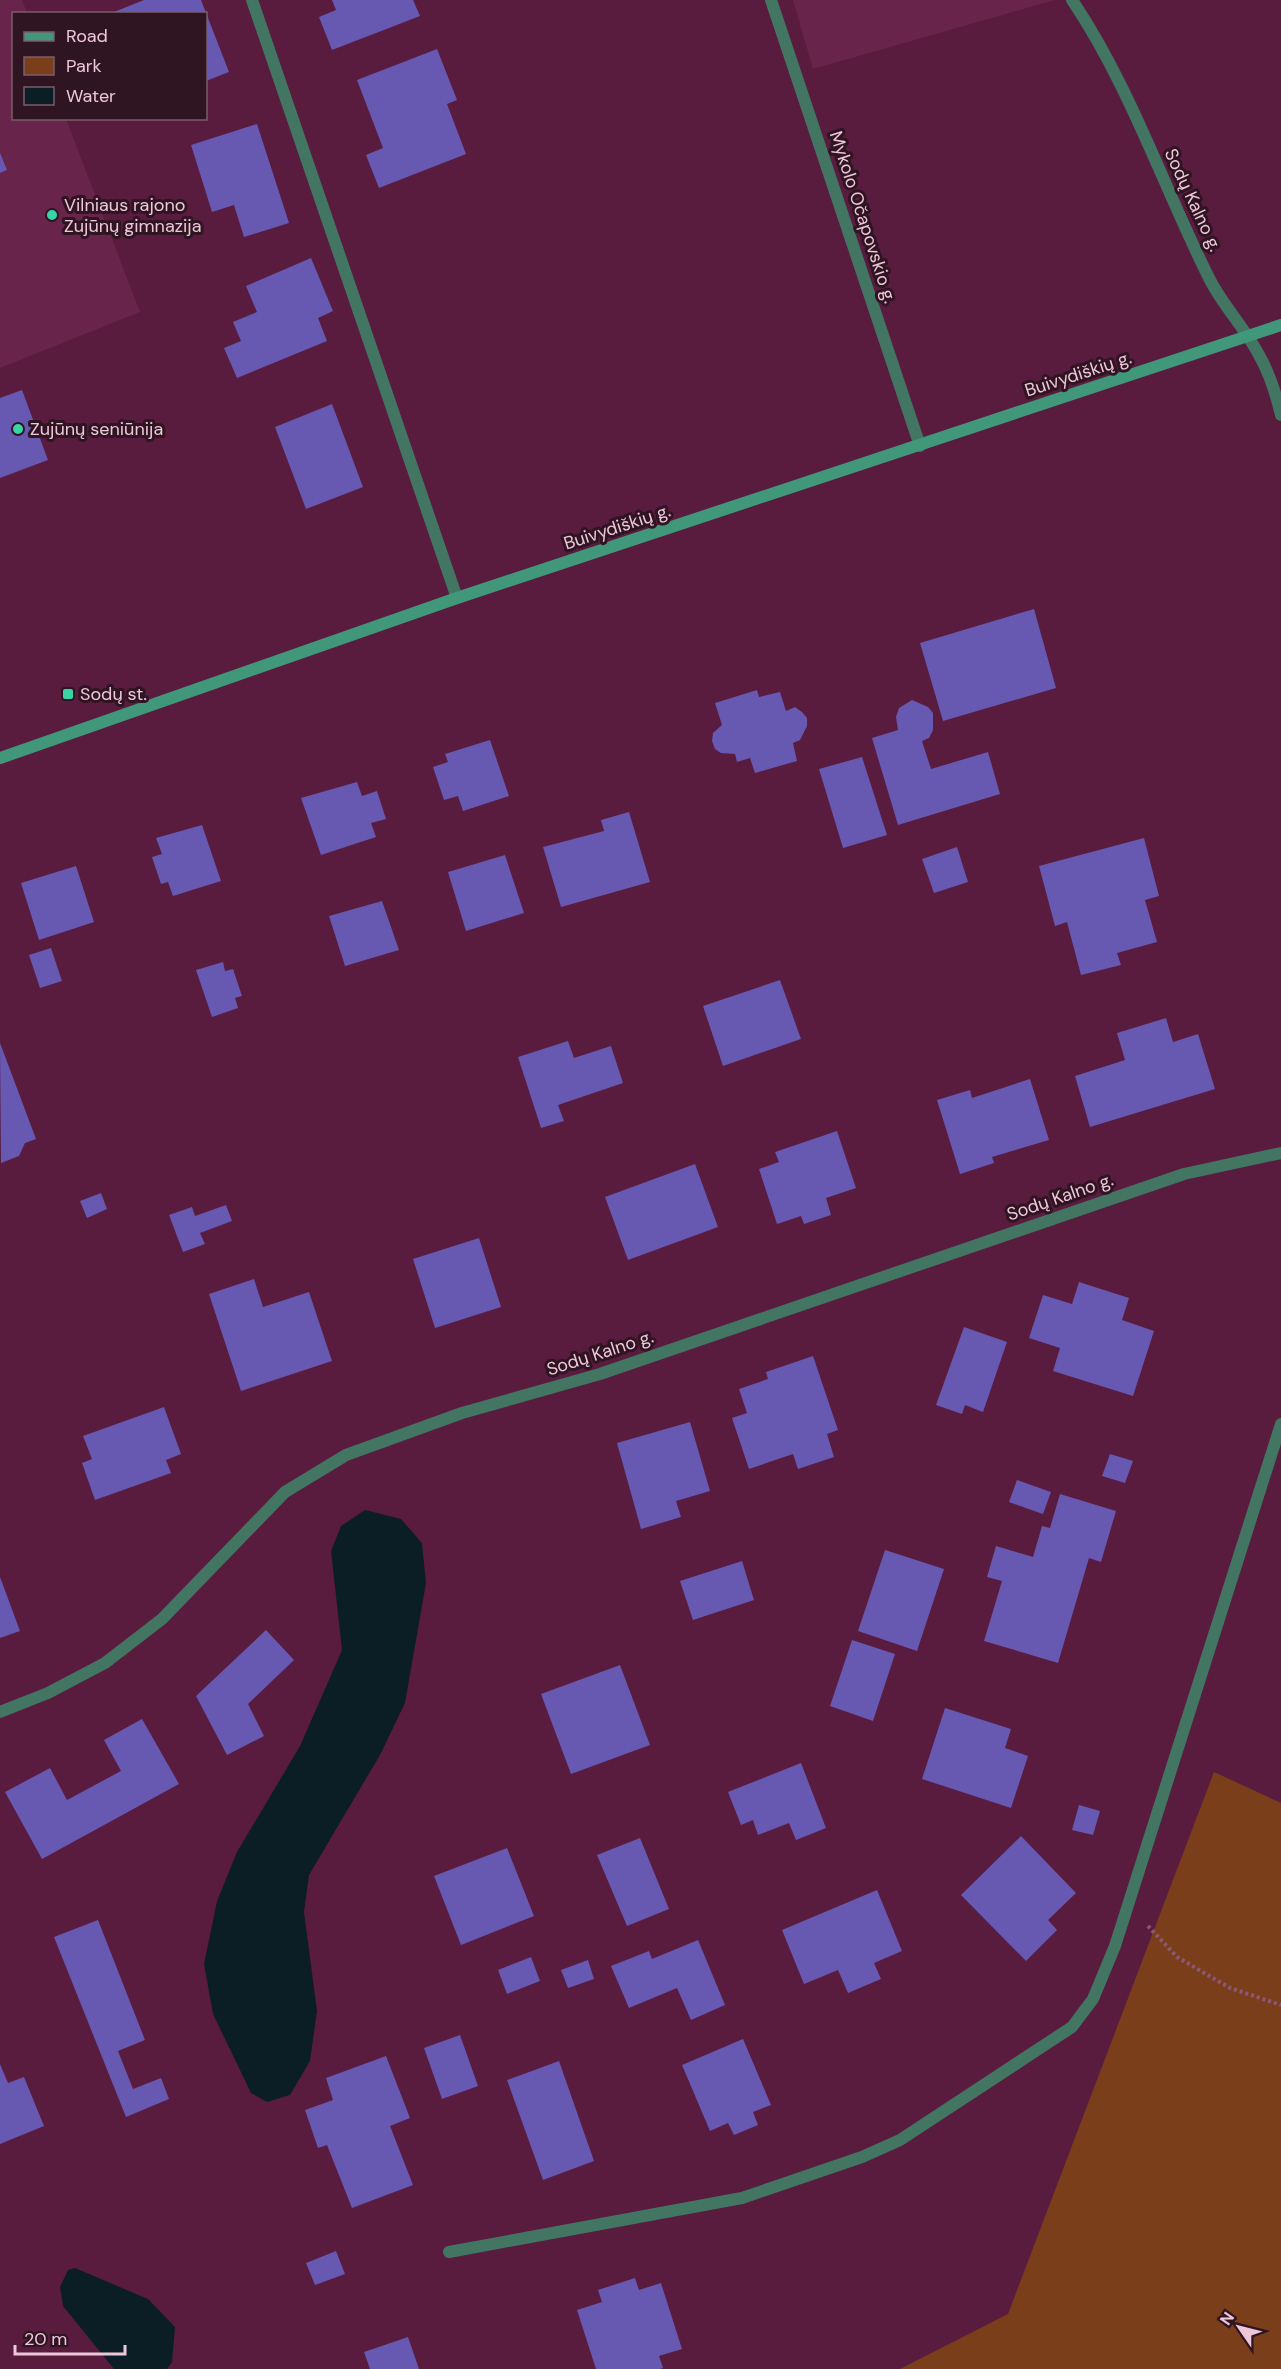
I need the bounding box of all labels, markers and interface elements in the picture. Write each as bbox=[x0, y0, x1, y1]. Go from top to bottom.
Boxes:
legend bbox=[12, 12, 207, 120]
text: Road bbox=[66, 24, 108, 48]
text: Park bbox=[66, 54, 102, 78]
text: Water bbox=[66, 84, 116, 108]
street label: Mykolo Očapovskio g. bbox=[824, 128, 902, 306]
street label: Sodų Kalno g. bbox=[1159, 145, 1227, 255]
place label: Vilniaus rajono Zujūnų gimnazija bbox=[64, 193, 201, 238]
marker: Vilniaus rajono Zujūnų gimnazija bbox=[45, 208, 59, 222]
street label: Buivydiškių g. bbox=[1022, 345, 1134, 403]
place label: Zujūnų seniūnija bbox=[30, 417, 163, 441]
marker: Zujūnų seniūnija bbox=[11, 422, 25, 436]
street label: Buivydiškių g. bbox=[561, 498, 673, 556]
place label: Sodų st. bbox=[80, 682, 147, 706]
marker: Sodų st. bbox=[61, 687, 75, 701]
street label: Sodų Kalno g. bbox=[1004, 1168, 1116, 1226]
street label: Sodų Kalno g. bbox=[544, 1324, 656, 1382]
north arrow bbox=[1209, 2297, 1269, 2357]
text: N bbox=[1215, 2308, 1239, 2329]
scale bar bbox=[15, 2318, 124, 2356]
text: 20 m bbox=[24, 2327, 67, 2351]

